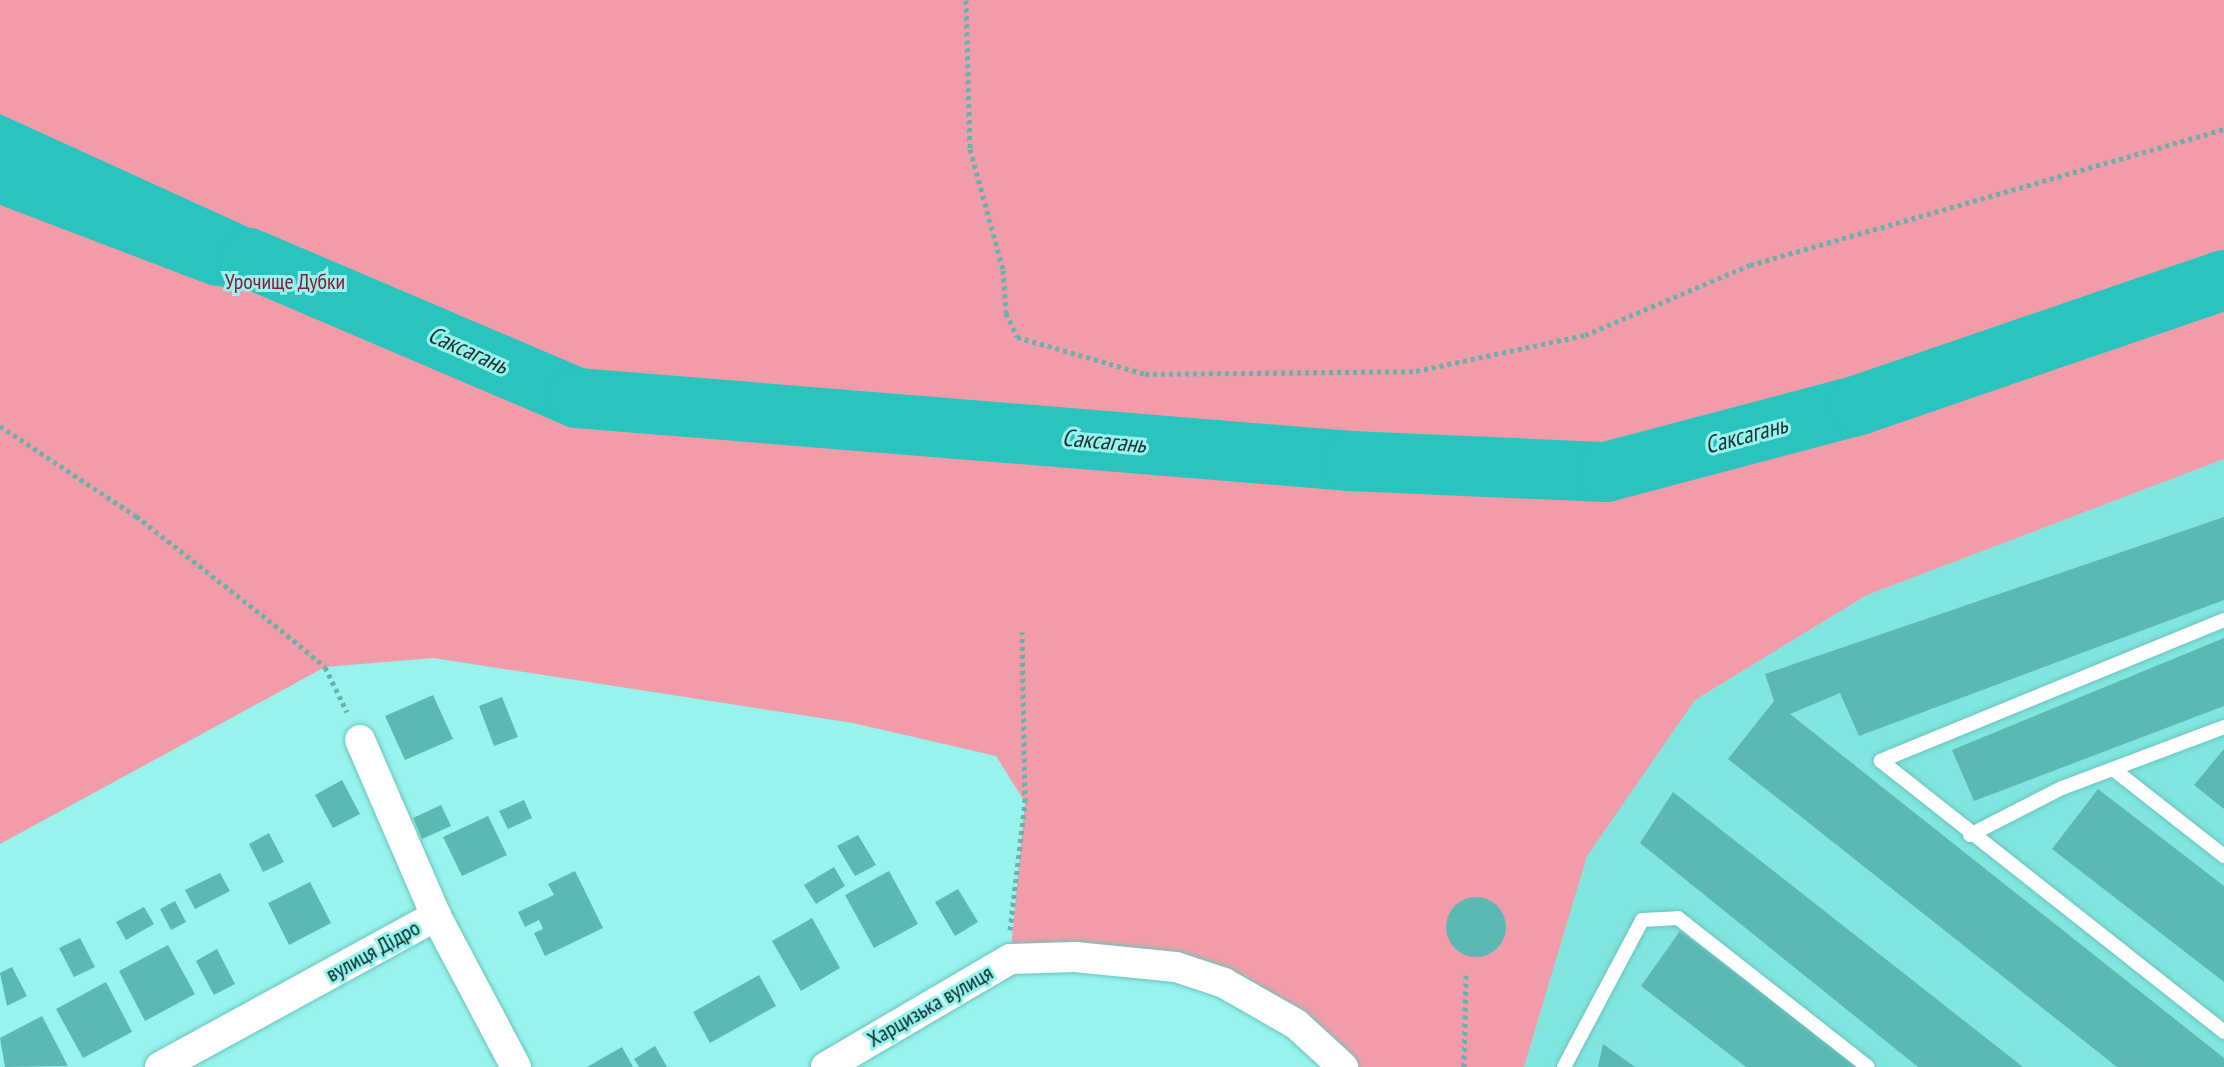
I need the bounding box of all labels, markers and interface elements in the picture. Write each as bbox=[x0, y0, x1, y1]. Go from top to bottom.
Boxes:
park label: Урочище Дубки bbox=[225, 269, 345, 295]
water label: Саксагань bbox=[424, 320, 512, 380]
water label: Саксагань bbox=[1702, 410, 1790, 460]
water label: Саксагань bbox=[1061, 423, 1147, 459]
street label: вулиця Дідро bbox=[321, 914, 425, 988]
street label: Харцизька вулиця bbox=[863, 959, 997, 1053]

